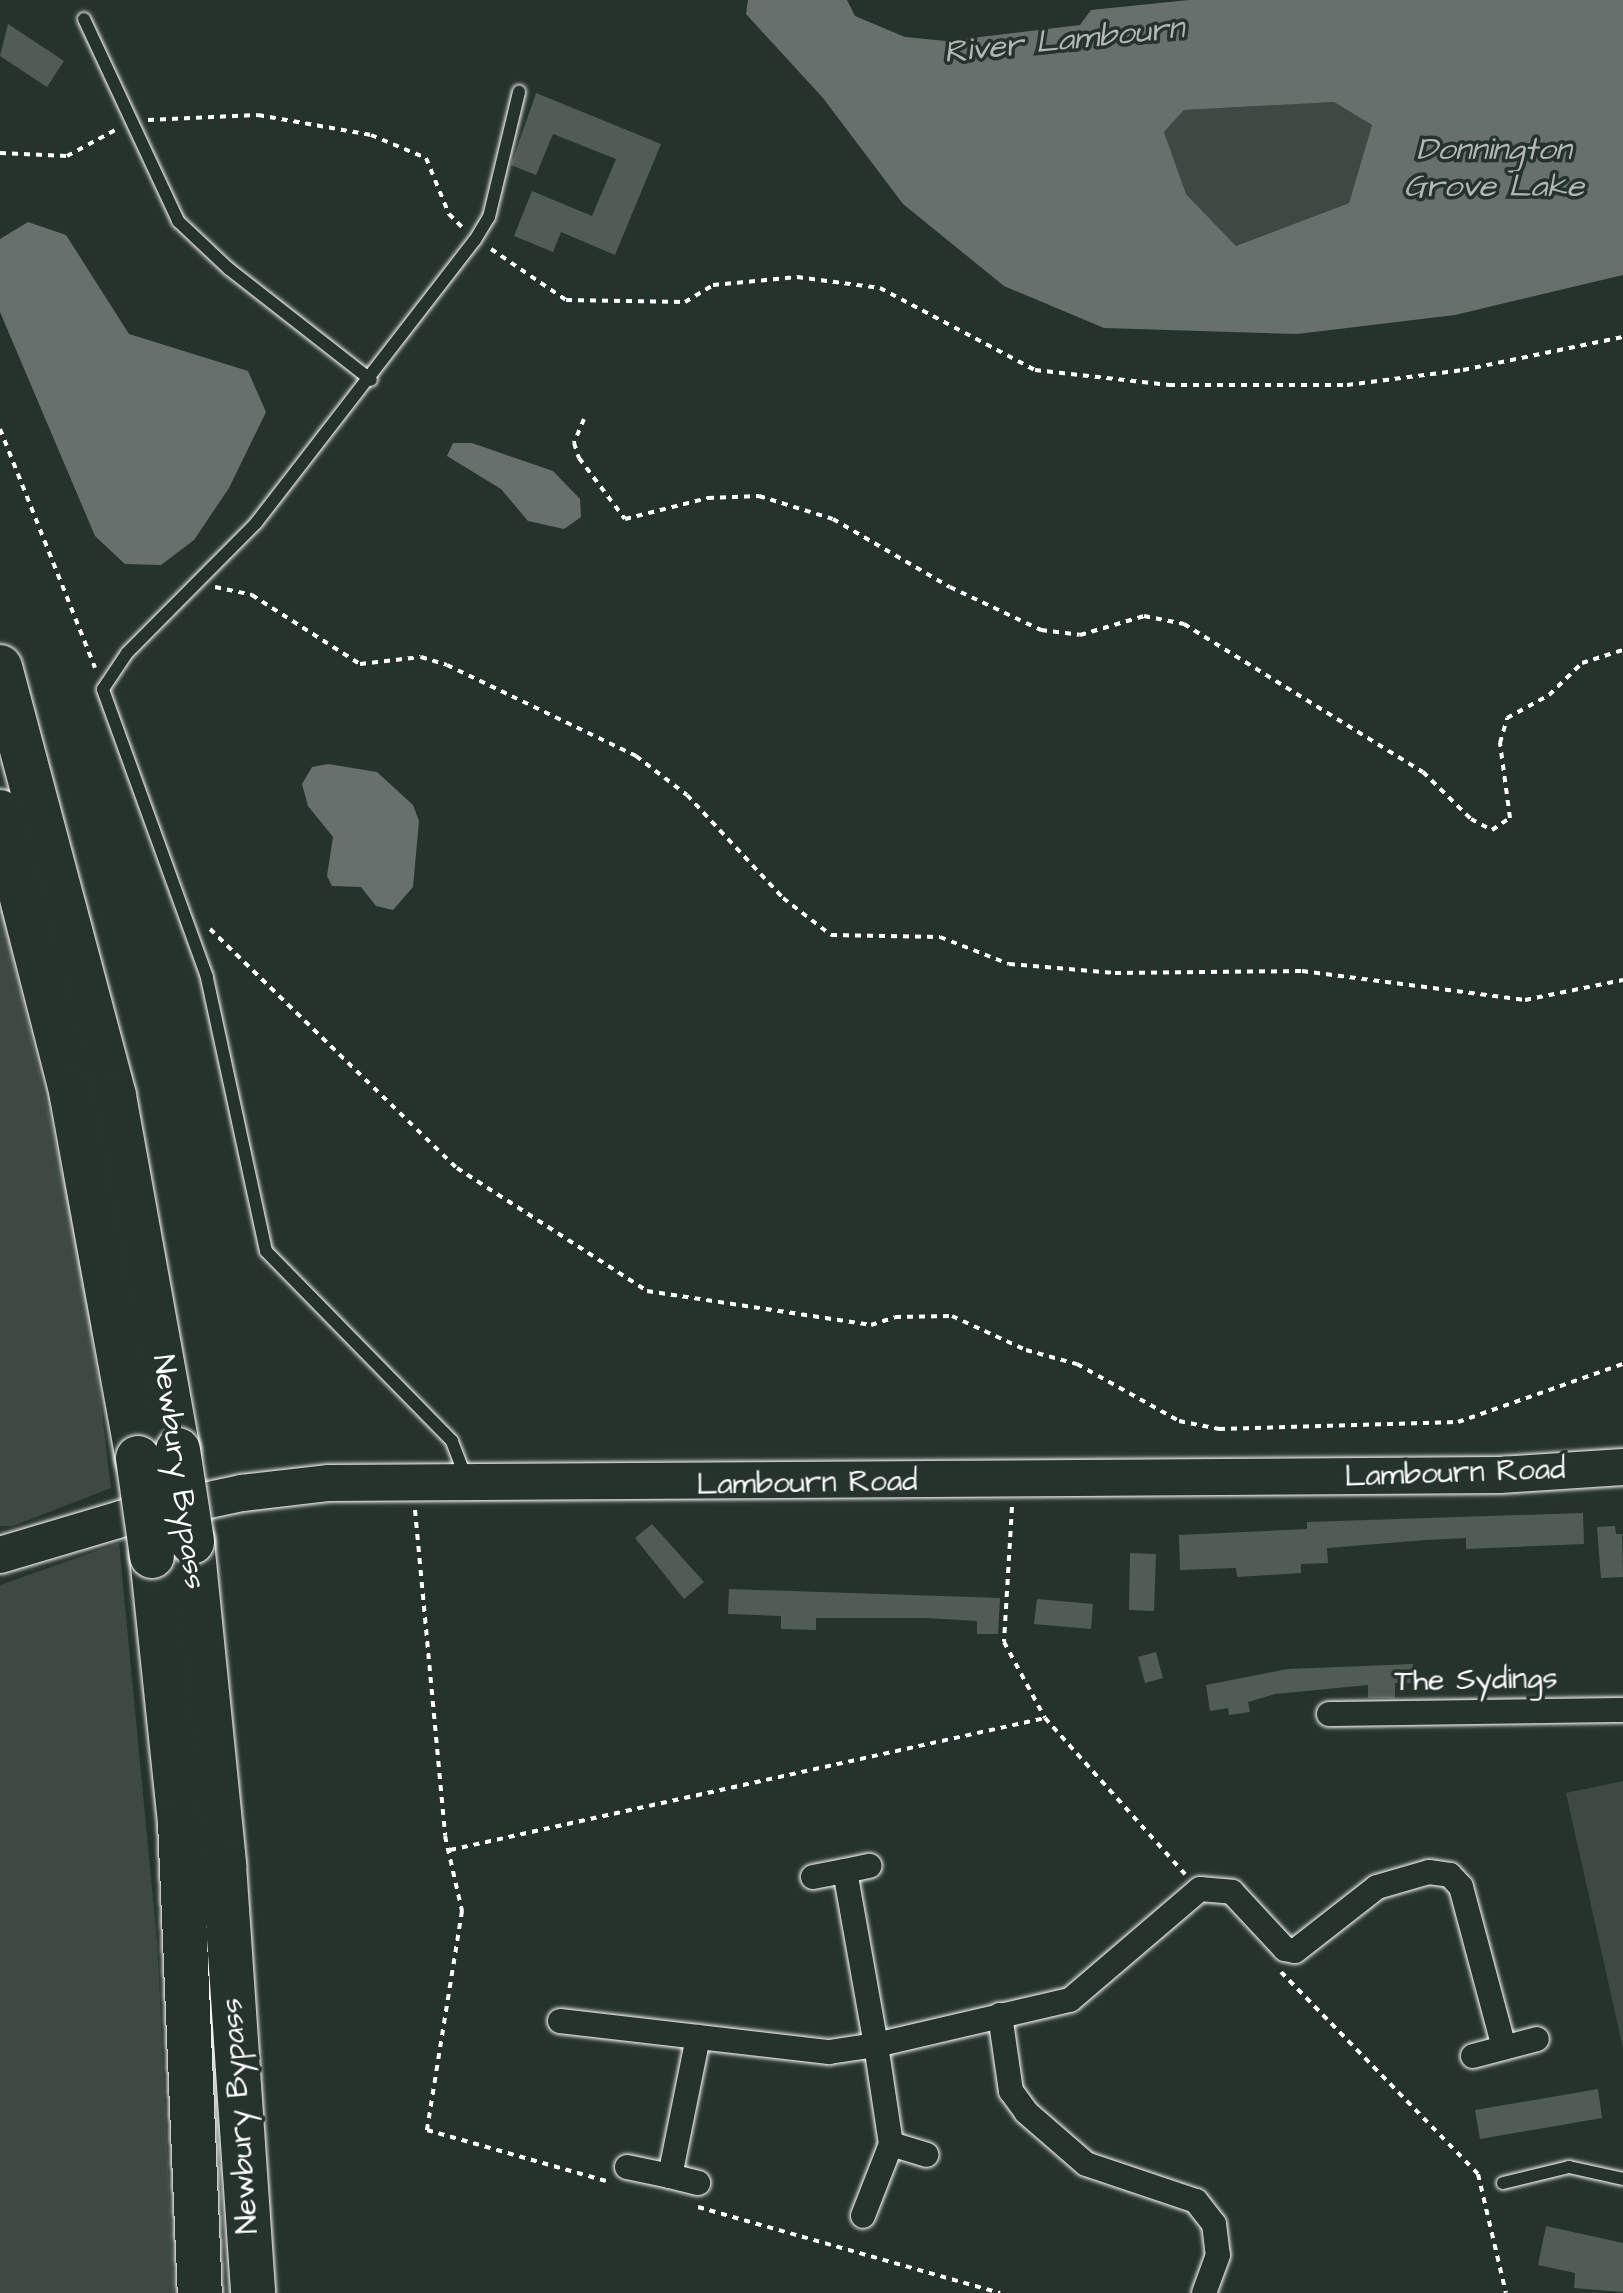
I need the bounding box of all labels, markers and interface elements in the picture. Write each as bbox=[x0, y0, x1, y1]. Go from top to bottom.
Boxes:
water label: River Lambourn bbox=[942, 9, 1186, 73]
water label: Donnington Grove Lake bbox=[1404, 132, 1584, 207]
street label: Newbury Bypass bbox=[145, 1353, 213, 1591]
street label: Lambourn Road bbox=[1344, 1451, 1566, 1495]
street label: Lambourn Road bbox=[696, 1463, 918, 1503]
street label: The Sydings bbox=[1394, 1661, 1558, 1699]
street label: Newbury Bypass bbox=[214, 1997, 266, 2235]

